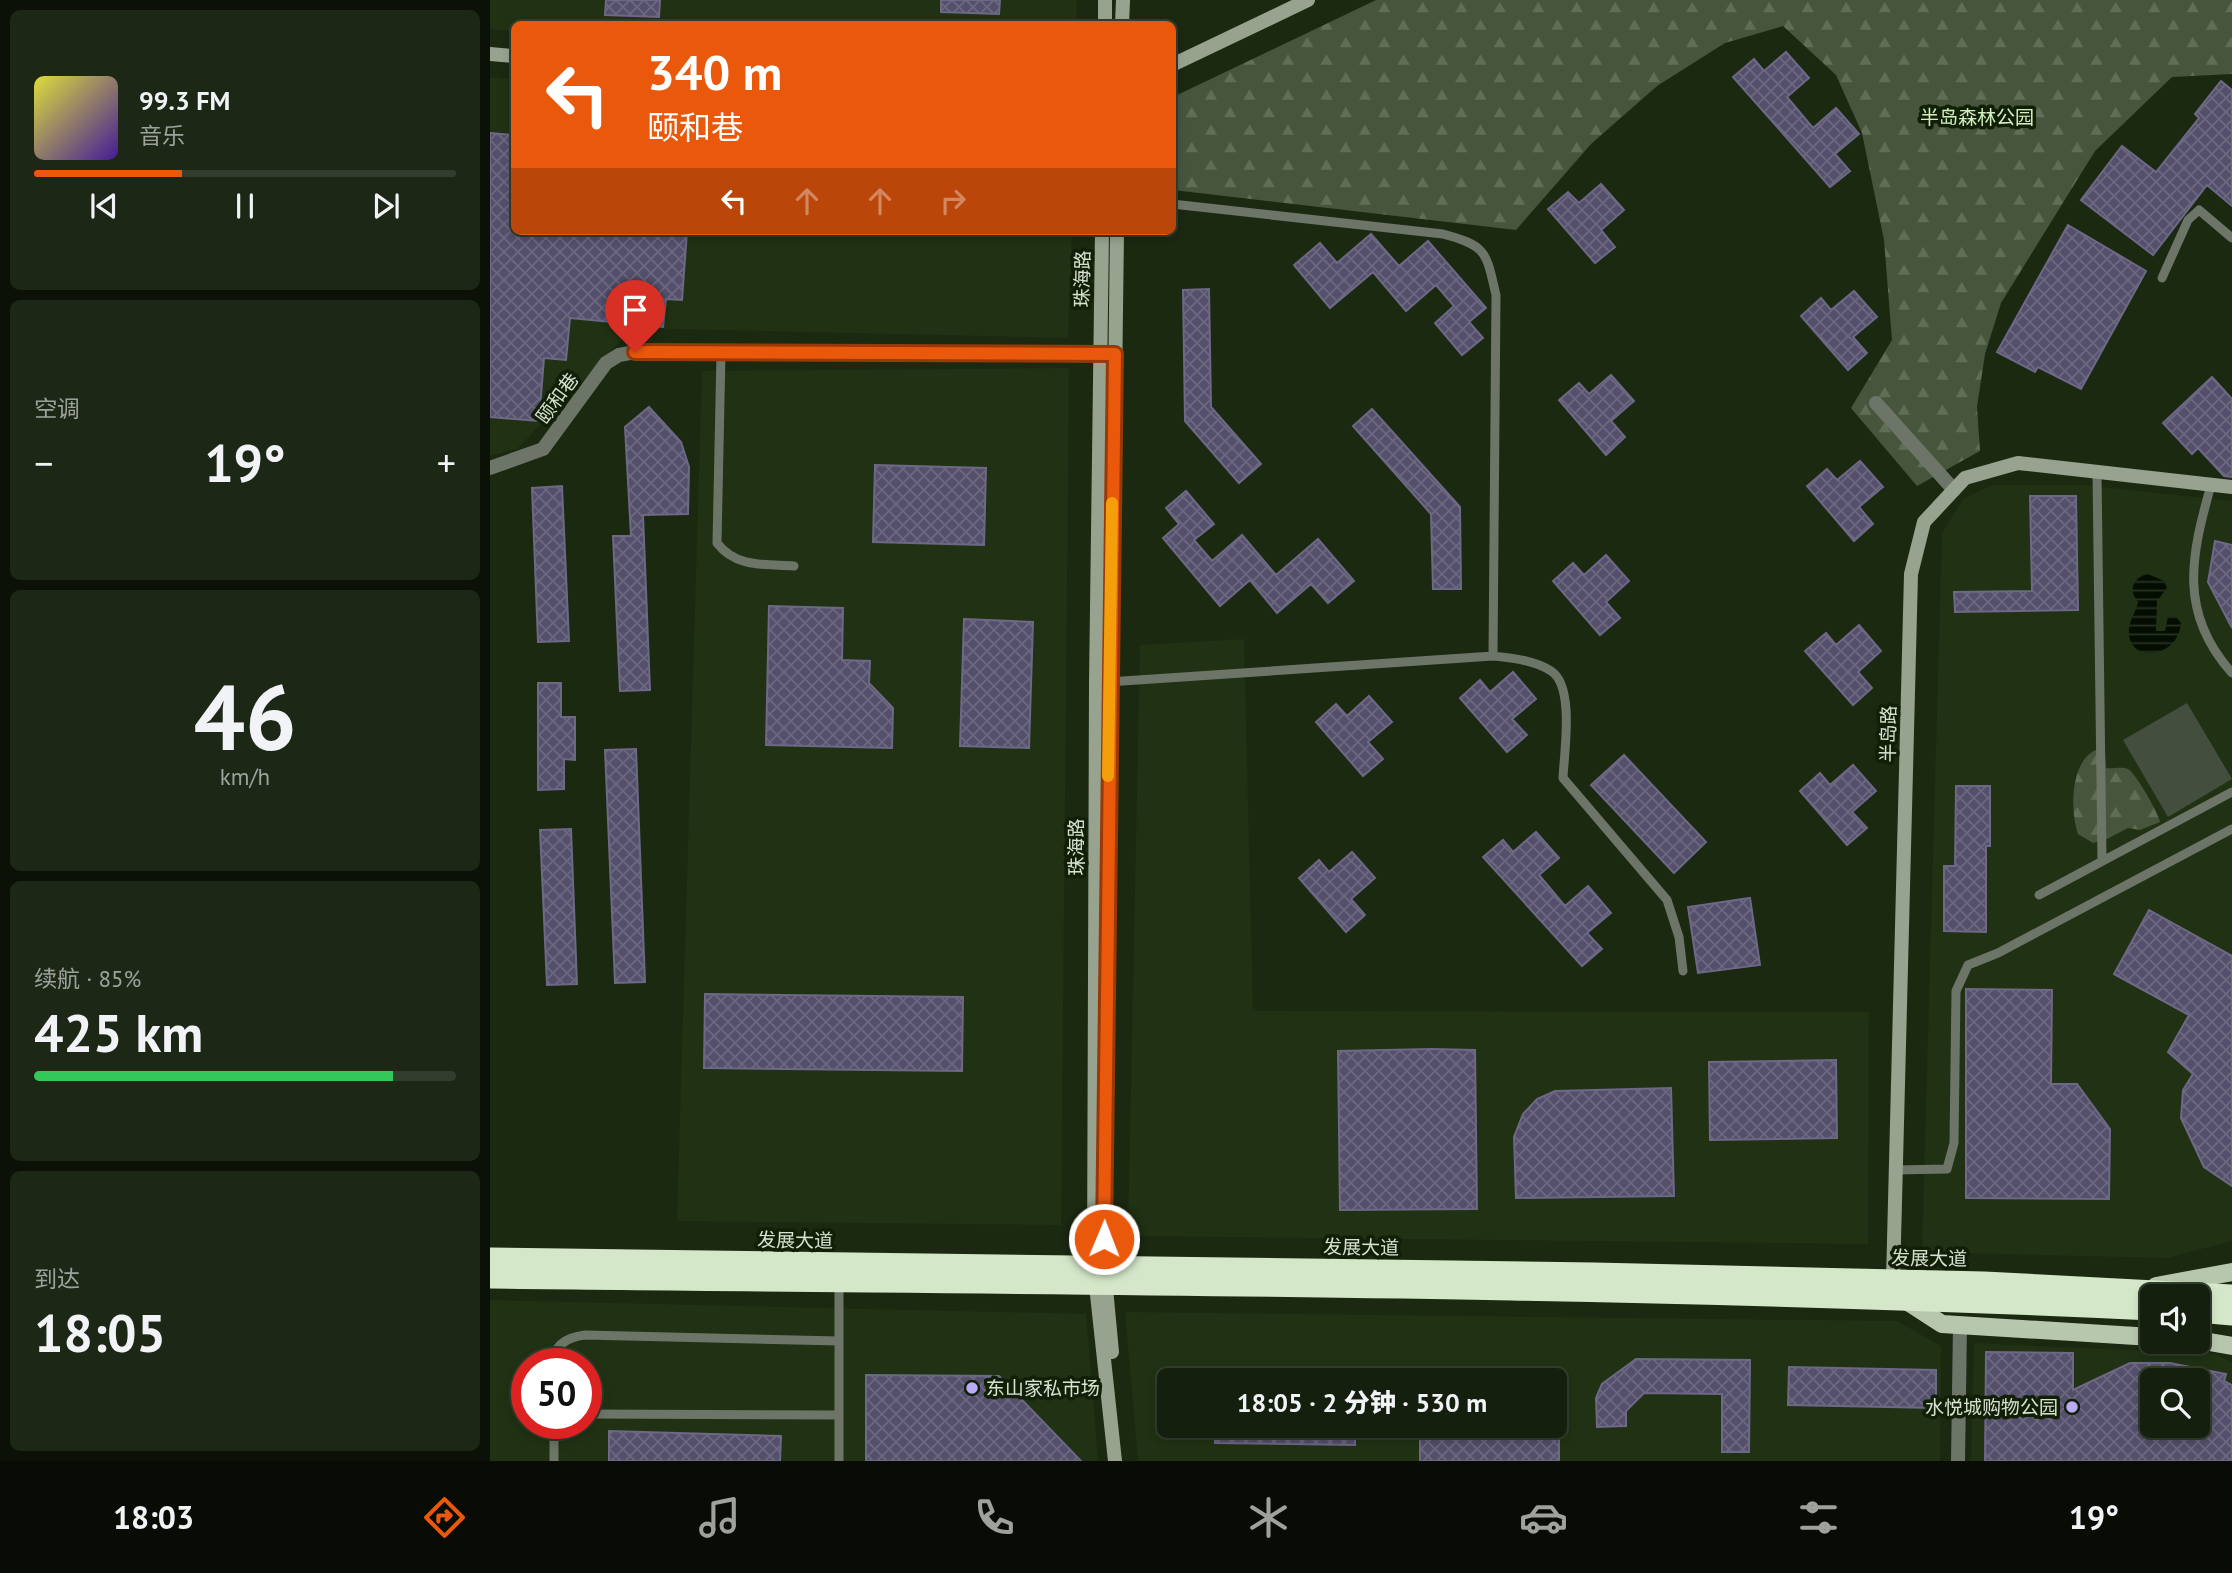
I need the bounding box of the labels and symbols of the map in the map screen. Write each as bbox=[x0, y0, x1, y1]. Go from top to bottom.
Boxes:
park label: 半岛森林公园 bbox=[1920, 105, 2034, 129]
street label: 珠海路 bbox=[1070, 250, 1094, 308]
pin bbox=[605, 280, 665, 352]
street label: 颐和巷 bbox=[531, 368, 583, 428]
street label: 半岛路 bbox=[1876, 705, 1900, 763]
street label: 珠海路 bbox=[1064, 818, 1088, 876]
position arrow bbox=[1067, 1202, 1141, 1276]
street label: 发展大道 bbox=[757, 1227, 833, 1253]
street label: 发展大道 bbox=[1323, 1234, 1399, 1260]
street label: 发展大道 bbox=[1891, 1245, 1967, 1271]
speed limit sign: 50 bbox=[511, 1348, 602, 1439]
place label: 东山家私市场 bbox=[986, 1376, 1100, 1400]
marker: 东山家私市场 bbox=[964, 1380, 980, 1396]
place label: 水悦城购物公园 bbox=[1925, 1395, 2058, 1419]
marker: 水悦城购物公园 bbox=[2064, 1399, 2080, 1415]

